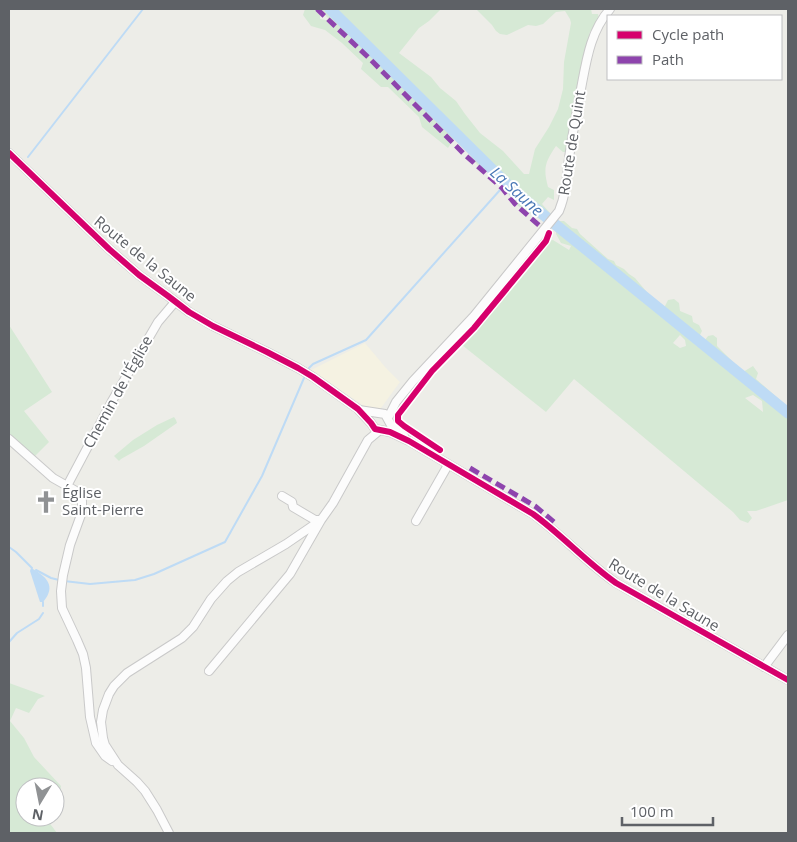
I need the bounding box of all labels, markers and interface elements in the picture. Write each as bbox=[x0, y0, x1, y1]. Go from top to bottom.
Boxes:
legend bbox=[607, 15, 782, 80]
text: Cycle path bbox=[652, 24, 724, 44]
text: Path bbox=[652, 49, 684, 69]
street label: Route de Quint bbox=[553, 89, 589, 197]
water label: La Saune bbox=[486, 161, 548, 221]
street label: Route de la Saune bbox=[90, 211, 201, 306]
street label: Chemin de l'Église bbox=[78, 332, 156, 451]
place label: Église Saint-Pierre bbox=[62, 482, 144, 519]
church icon: Église Saint-Pierre bbox=[33, 489, 59, 515]
street label: Route de la Saune bbox=[605, 553, 724, 635]
north arrow bbox=[15, 777, 65, 827]
scale bar bbox=[622, 794, 713, 826]
text: 100 m bbox=[630, 801, 674, 821]
text: N bbox=[30, 805, 45, 826]

